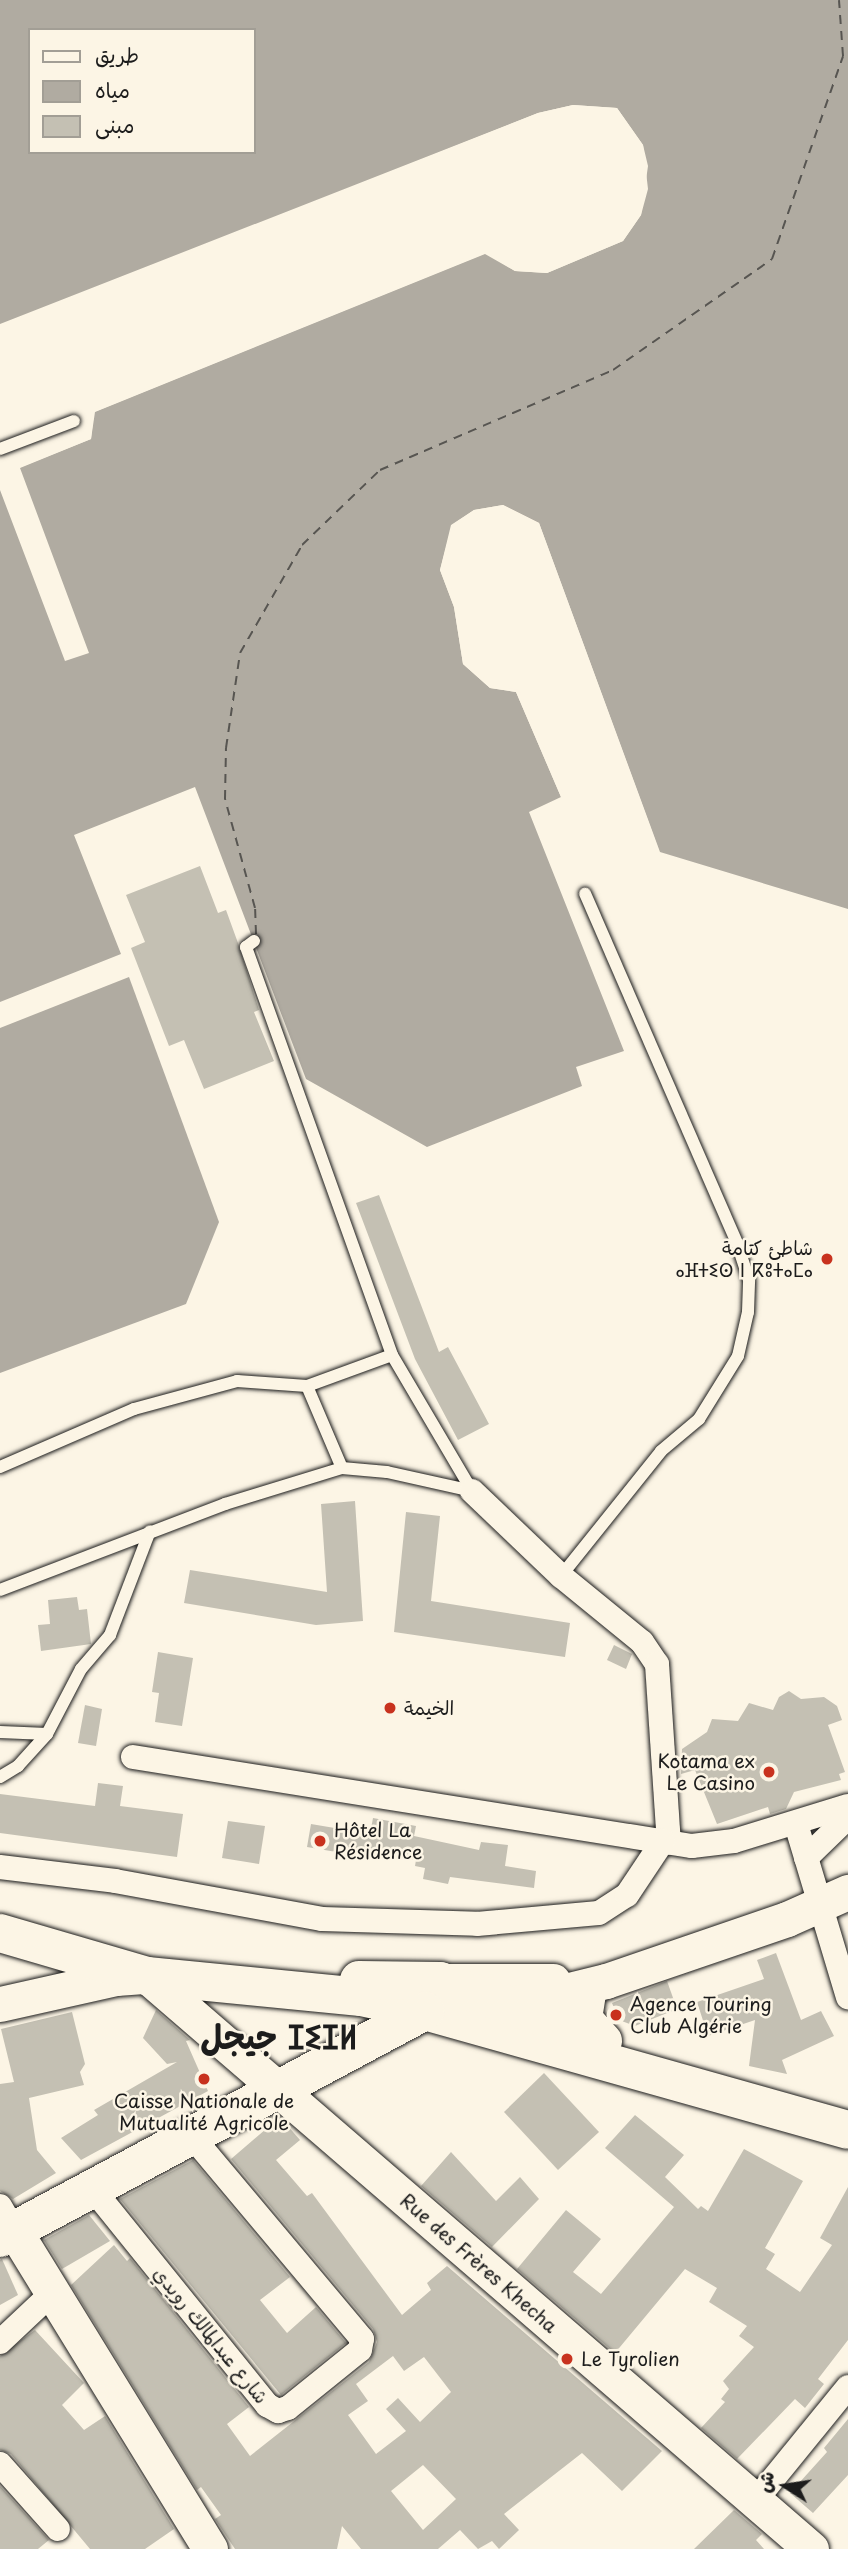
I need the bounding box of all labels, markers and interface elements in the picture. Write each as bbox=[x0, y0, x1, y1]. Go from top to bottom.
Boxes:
legend bbox=[28, 28, 256, 154]
text: طريق bbox=[95, 38, 139, 70]
text: مياه bbox=[95, 73, 130, 105]
text: مبنى bbox=[95, 108, 134, 140]
place label: شاطئ كتامة ⴰⴼⵜⵉⵙ ⵏ ⴽⵓⵜⴰⵎⴰ bbox=[675, 1237, 813, 1281]
marker: شاطئ كتامة ⴰⴼⵜⵉⵙ ⵏ ⴽⵓⵜⴰⵎⴰ bbox=[819, 1251, 835, 1267]
place label: الخيمة bbox=[404, 1697, 454, 1719]
marker: الخيمة bbox=[382, 1700, 398, 1716]
place label: Kotama ex Le Casino bbox=[658, 1750, 755, 1794]
marker: Kotama ex Le Casino bbox=[761, 1764, 777, 1780]
place label: Hôtel La Résidence bbox=[334, 1819, 422, 1863]
marker: Hôtel La Résidence bbox=[312, 1833, 328, 1849]
place label: Agence Touring Club Algérie bbox=[630, 1993, 772, 2037]
marker: Agence Touring Club Algérie bbox=[608, 2007, 624, 2023]
district label: جيجل ⵊⵉⵊⵍ bbox=[200, 2016, 358, 2056]
marker: Caisse Nationale de Mutualité Agricole bbox=[196, 2071, 212, 2087]
place label: Caisse Nationale de Mutualité Agricole bbox=[113, 2090, 295, 2134]
street label: Rue des Frères Khecha bbox=[393, 2187, 565, 2339]
street label: شارع عبدالمالك رويدي bbox=[149, 2262, 273, 2408]
place label: Le Tyrolien bbox=[581, 2348, 680, 2370]
marker: Le Tyrolien bbox=[559, 2351, 575, 2367]
north arrow bbox=[750, 2451, 820, 2521]
text: ش bbox=[749, 2468, 780, 2495]

